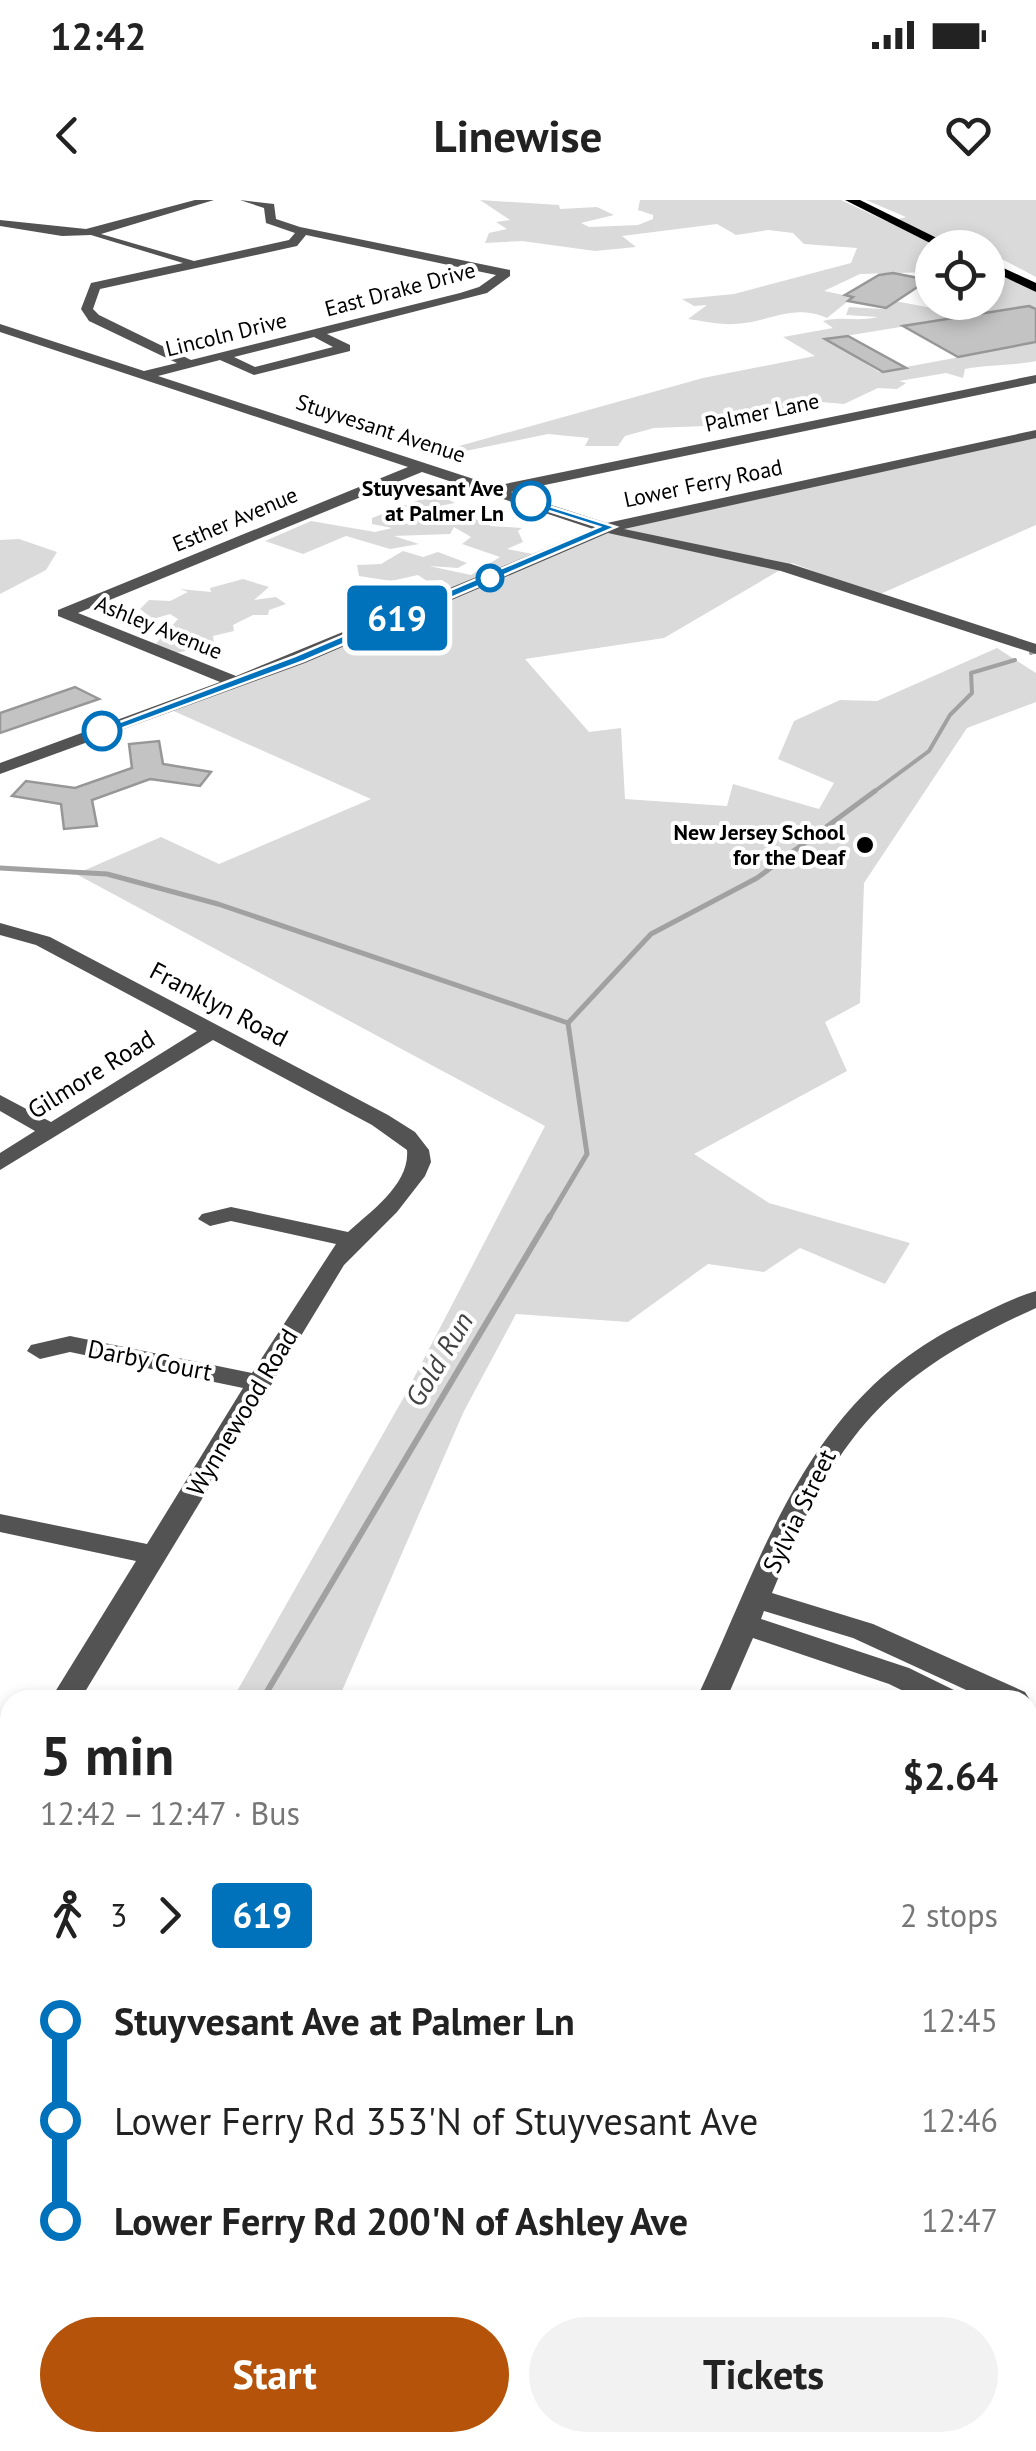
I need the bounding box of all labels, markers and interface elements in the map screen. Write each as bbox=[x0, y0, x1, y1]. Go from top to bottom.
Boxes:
text: 12:42 bbox=[50, 11, 146, 60]
text: Linewise bbox=[434, 106, 602, 164]
icon: back bbox=[40, 108, 95, 163]
icon: heart bbox=[941, 108, 996, 163]
map controls bbox=[915, 230, 1005, 320]
button: locate bbox=[915, 230, 1005, 320]
street label: East Drake Drive bbox=[322, 255, 478, 323]
street label: Lincoln Drive bbox=[162, 305, 290, 363]
street label: Palmer Lane bbox=[702, 386, 822, 438]
street label: Stuyvesant Avenue bbox=[293, 387, 469, 469]
street label: Lower Ferry Road bbox=[621, 453, 785, 513]
place label: Stuyvesant Ave at Palmer Ln bbox=[362, 474, 504, 527]
street label: Esther Avenue bbox=[168, 480, 302, 558]
marker: Stuyvesant Ave at Palmer Ln bbox=[512, 482, 550, 520]
unlabelled marker bbox=[477, 565, 503, 591]
line badge: 619 bbox=[340, 586, 454, 650]
street label: Ashley Avenue bbox=[91, 589, 227, 665]
text: 619 bbox=[367, 595, 427, 641]
unlabelled marker bbox=[83, 712, 121, 750]
place label: New Jersey School for the Deaf bbox=[674, 818, 847, 871]
marker: New Jersey School for the Deaf bbox=[854, 834, 876, 856]
street label: Franklyn Road bbox=[145, 954, 293, 1054]
street label: Gilmore Road bbox=[22, 1022, 160, 1126]
water label: Gold Run bbox=[396, 1305, 481, 1413]
street label: Wynnewood Road bbox=[179, 1322, 305, 1502]
street label: Darby Court bbox=[85, 1332, 215, 1388]
street label: Sylvia Street bbox=[755, 1443, 843, 1578]
text: 5 min bbox=[40, 1719, 174, 1790]
text: $2.64 bbox=[902, 1751, 998, 1800]
text: 12:42 – 12:47 · Bus bbox=[40, 1792, 300, 1834]
icon: walk bbox=[40, 1888, 95, 1943]
icon: forward bbox=[142, 1888, 197, 1943]
text: 619 bbox=[232, 1892, 292, 1938]
text: 3 bbox=[110, 1894, 127, 1936]
text: 2 stops bbox=[900, 1894, 998, 1936]
text: Stuyvesant Ave at Palmer Ln bbox=[114, 1996, 575, 2045]
text: 12:45 bbox=[921, 1999, 998, 2041]
text: Lower Ferry Rd 353'N of Stuyvesant Ave bbox=[114, 2096, 758, 2145]
text: 12:46 bbox=[921, 2099, 998, 2141]
text: Lower Ferry Rd 200'N of Ashley Ave bbox=[114, 2196, 688, 2245]
text: 12:47 bbox=[921, 2199, 998, 2241]
button: Start bbox=[40, 2317, 509, 2432]
button: Tickets bbox=[529, 2317, 998, 2432]

